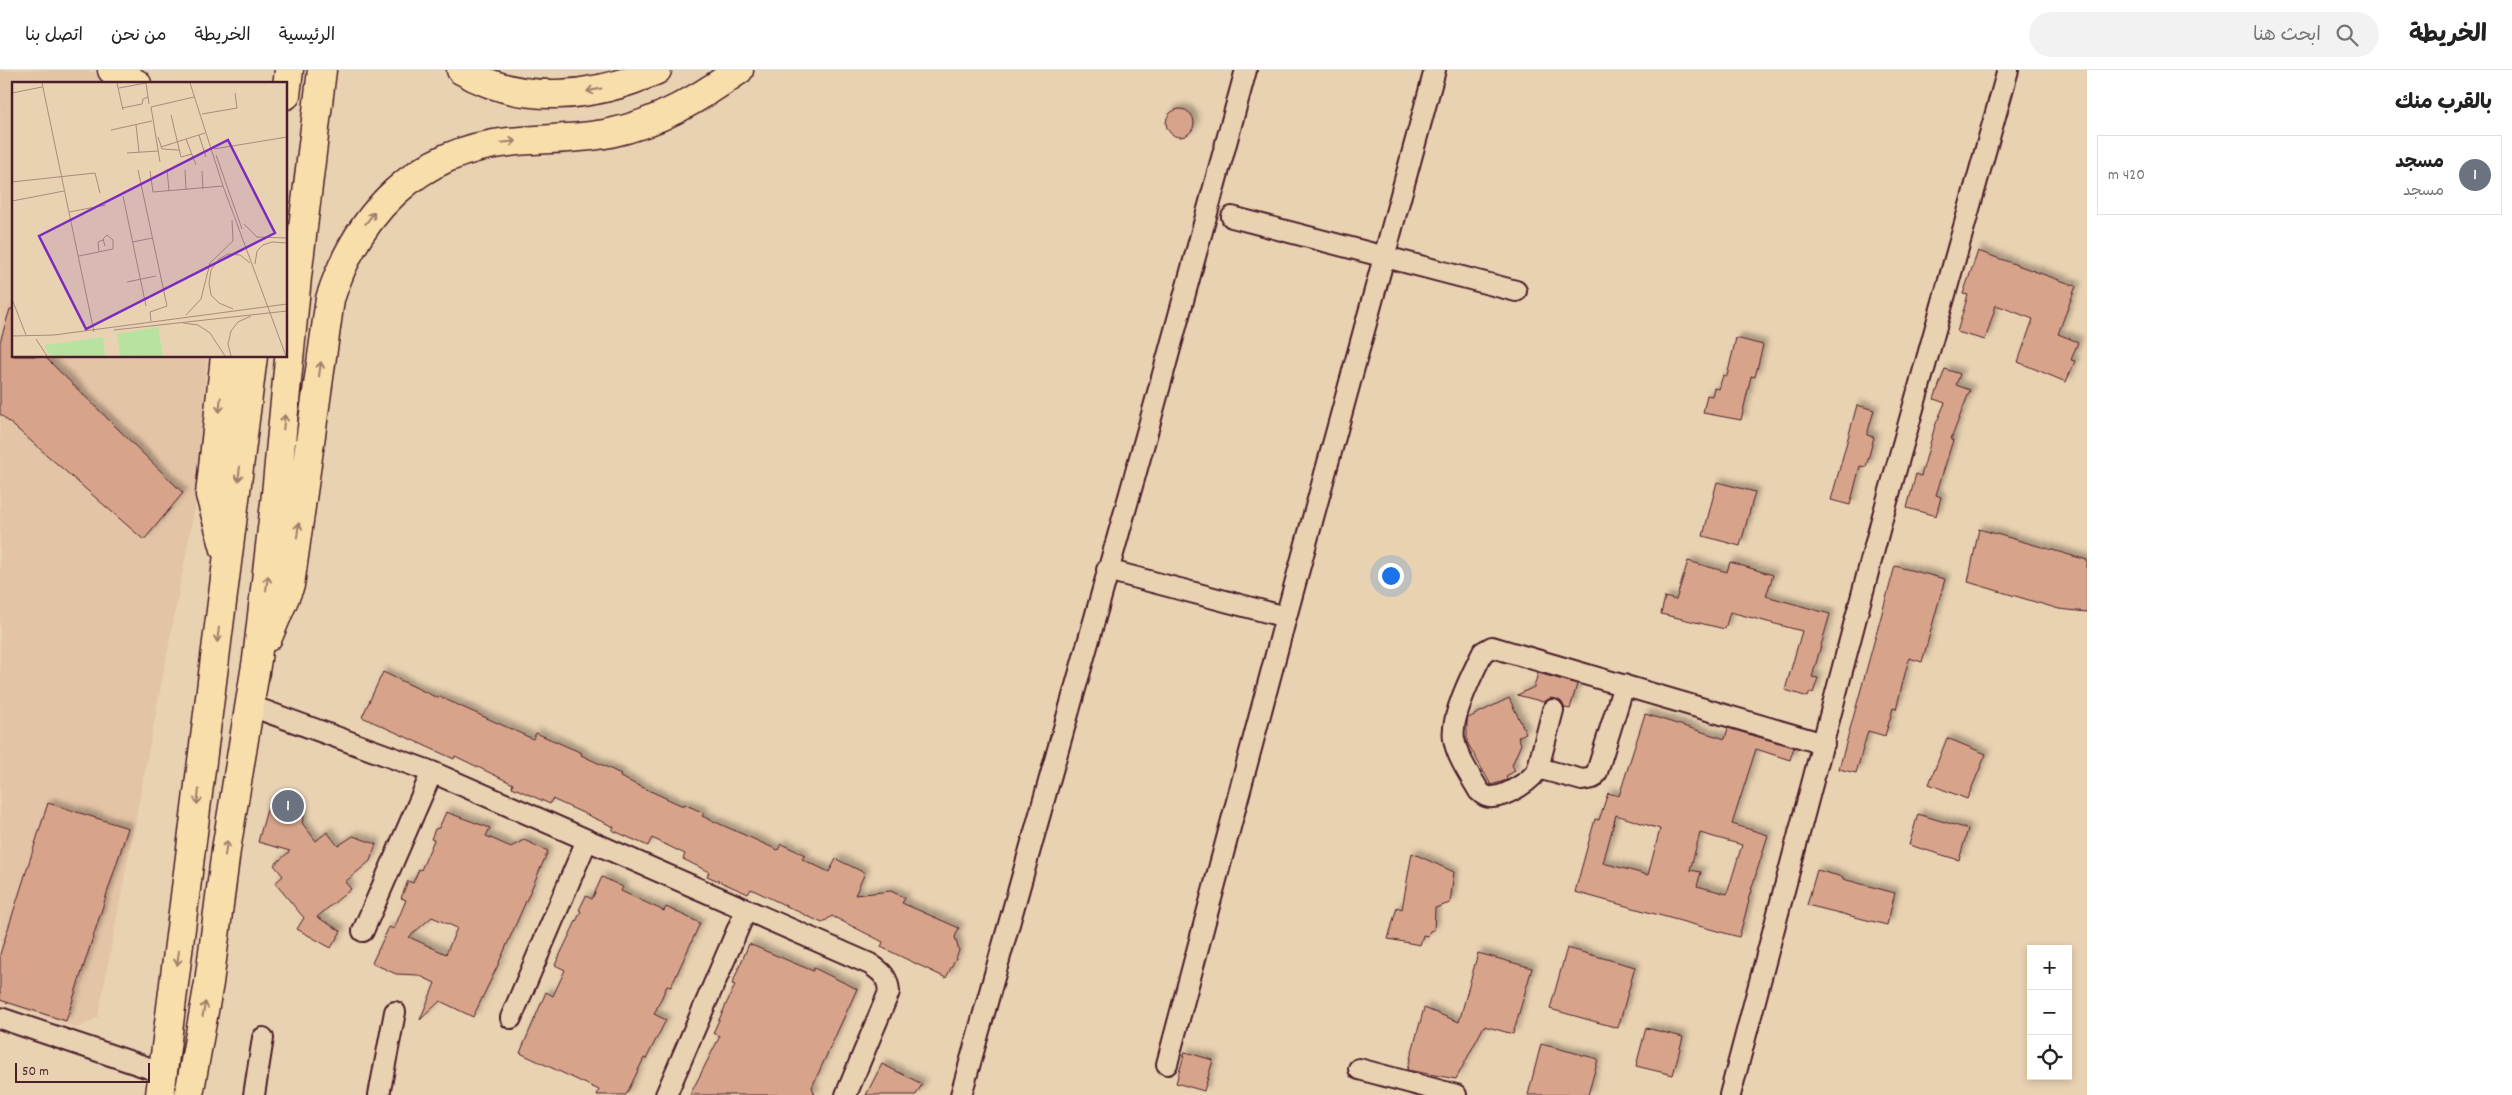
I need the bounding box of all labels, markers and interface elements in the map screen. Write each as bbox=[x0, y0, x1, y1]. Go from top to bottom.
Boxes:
search box bbox=[2029, 12, 2379, 57]
text: الخريطة bbox=[2409, 19, 2487, 53]
icon: search bbox=[2333, 21, 2361, 49]
text: ابحث هنا bbox=[2253, 23, 2321, 50]
text: اتصل بنا bbox=[25, 24, 83, 49]
text: من نحن bbox=[111, 24, 167, 49]
text: الخريطة bbox=[195, 24, 251, 49]
text: الرئيسية bbox=[279, 24, 335, 49]
inset map bbox=[12, 82, 288, 358]
one-way arrow bbox=[587, 86, 603, 95]
text: بالقرب منك bbox=[2395, 89, 2492, 119]
one-way arrow bbox=[501, 137, 517, 147]
text: مسجد bbox=[2395, 150, 2444, 177]
text: 420 m bbox=[2108, 164, 2145, 187]
text: 1 bbox=[2473, 164, 2477, 187]
text: مسجد bbox=[2403, 180, 2444, 203]
one-way arrow bbox=[365, 212, 376, 225]
one-way arrow bbox=[315, 362, 325, 378]
one-way arrow bbox=[215, 396, 224, 412]
one-way arrow bbox=[279, 414, 288, 430]
one-way arrow bbox=[234, 466, 244, 482]
one-way arrow bbox=[293, 523, 303, 539]
your location bbox=[1378, 563, 1404, 589]
one-way arrow bbox=[262, 576, 272, 592]
one-way arrow bbox=[213, 627, 223, 643]
pin: 1 bbox=[272, 787, 304, 825]
one-way arrow bbox=[193, 788, 203, 804]
one-way arrow bbox=[222, 840, 232, 856]
map controls bbox=[2027, 945, 2072, 1080]
button: + bbox=[2027, 945, 2072, 990]
one-way arrow bbox=[173, 949, 183, 965]
button: − bbox=[2027, 990, 2072, 1035]
one-way arrow bbox=[200, 1001, 209, 1017]
button: locate bbox=[2027, 1035, 2072, 1080]
scale bar bbox=[15, 1060, 150, 1083]
text: 50 m bbox=[22, 1062, 49, 1082]

